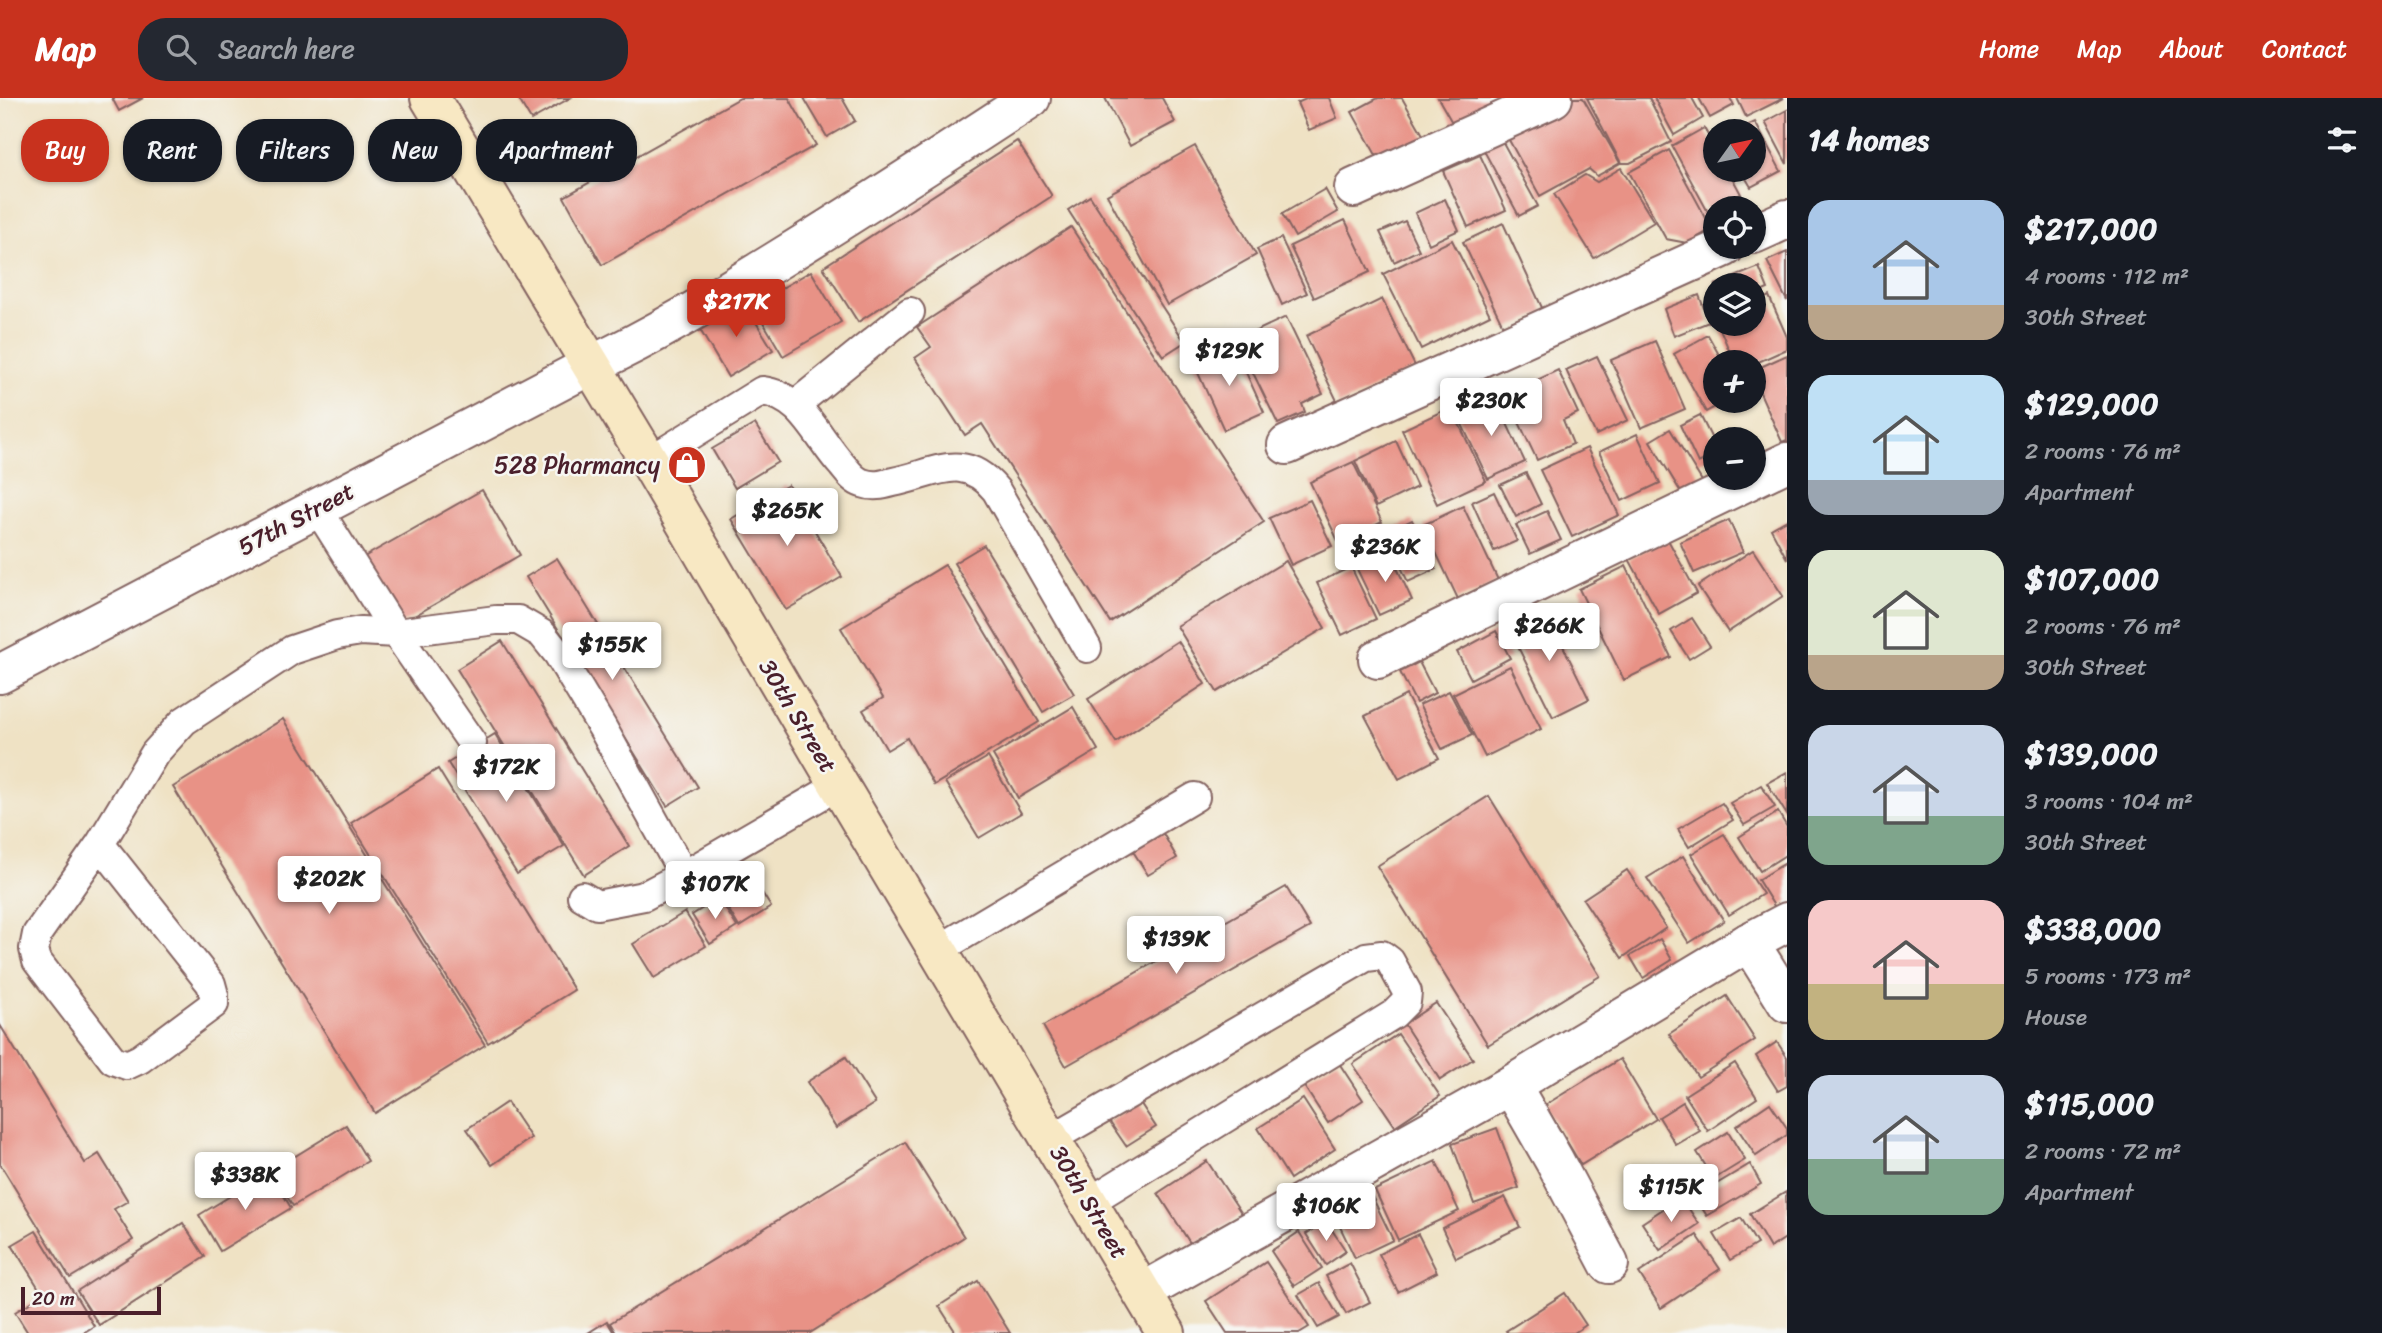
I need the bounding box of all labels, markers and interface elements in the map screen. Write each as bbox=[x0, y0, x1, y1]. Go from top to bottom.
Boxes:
search box bbox=[138, 18, 628, 81]
text: Map bbox=[35, 20, 96, 78]
text: Search here bbox=[218, 26, 355, 72]
text: Home bbox=[1979, 28, 2039, 70]
text: Map bbox=[2077, 28, 2121, 70]
text: About bbox=[2159, 28, 2224, 70]
text: Contact bbox=[2262, 28, 2347, 70]
icon: search bbox=[162, 30, 200, 68]
text: 14 homes bbox=[1808, 113, 1929, 167]
chip: Buy bbox=[21, 119, 109, 182]
chip: Rent bbox=[123, 119, 222, 182]
chip: Filters bbox=[236, 119, 354, 182]
chip: New bbox=[368, 119, 462, 182]
chip: Apartment bbox=[476, 119, 637, 182]
north arrow bbox=[1703, 119, 1766, 182]
map controls bbox=[1703, 119, 1766, 490]
icon: filters bbox=[2323, 121, 2361, 159]
button: locate bbox=[1703, 196, 1766, 259]
text: $217,000 bbox=[2025, 202, 2157, 256]
icon: home bbox=[1864, 228, 1948, 312]
text: 4 rooms · 112 m² bbox=[2025, 256, 2189, 297]
button: layers bbox=[1703, 273, 1766, 336]
pin: $217K bbox=[687, 280, 785, 339]
text: $217K bbox=[703, 281, 769, 322]
text: 30th Street bbox=[2025, 297, 2147, 338]
pin: $129K bbox=[1180, 328, 1278, 388]
text: $129K bbox=[1196, 330, 1262, 371]
button: + bbox=[1703, 350, 1766, 413]
text: $129,000 bbox=[2025, 377, 2159, 431]
pin: $230K bbox=[1442, 378, 1540, 438]
text: $230K bbox=[1456, 380, 1526, 421]
icon: home bbox=[1864, 403, 1948, 487]
button: − bbox=[1703, 427, 1766, 490]
text: 2 rooms · 76 m² bbox=[2025, 431, 2181, 472]
place label: 528 Pharmancy bbox=[494, 444, 661, 486]
shop icon: 528 Pharmancy bbox=[666, 444, 708, 486]
street label: 57th Street bbox=[230, 471, 362, 567]
text: Apartment bbox=[2025, 472, 2134, 513]
pin: $265K bbox=[738, 489, 836, 548]
text: $265K bbox=[752, 490, 822, 531]
pin: $236K bbox=[1336, 524, 1434, 584]
text: $236K bbox=[1351, 526, 1419, 567]
text: $107,000 bbox=[2025, 552, 2159, 606]
icon: home bbox=[1864, 578, 1948, 662]
pin: $266K bbox=[1500, 603, 1598, 663]
text: $266K bbox=[1515, 605, 1583, 646]
text: 2 rooms · 76 m² bbox=[2025, 606, 2181, 647]
pin: $155K bbox=[563, 622, 661, 682]
text: $155K bbox=[578, 624, 646, 665]
text: 30th Street bbox=[2025, 647, 2147, 688]
street label: 30th Street bbox=[747, 651, 849, 781]
text: $139,000 bbox=[2025, 727, 2158, 781]
pin: $172K bbox=[457, 744, 555, 804]
text: $172K bbox=[473, 746, 539, 787]
icon: home bbox=[1864, 753, 1948, 837]
text: 3 rooms · 104 m² bbox=[2025, 781, 2193, 822]
text: 30th Street bbox=[2025, 822, 2147, 863]
pin: $202K bbox=[280, 856, 378, 916]
text: $202K bbox=[294, 858, 364, 899]
pin: $107K bbox=[666, 862, 764, 921]
text: $107K bbox=[682, 863, 749, 904]
text: $338,000 bbox=[2025, 902, 2161, 956]
pin: $139K bbox=[1127, 916, 1225, 976]
text: $139K bbox=[1143, 918, 1209, 959]
icon: home bbox=[1864, 928, 1948, 1012]
text: 5 rooms · 173 m² bbox=[2025, 956, 2191, 997]
text: House bbox=[2025, 997, 2087, 1038]
text: $115,000 bbox=[2025, 1077, 2154, 1131]
icon: home bbox=[1864, 1103, 1948, 1187]
text: 2 rooms · 72 m² bbox=[2025, 1131, 2181, 1172]
street label: 30th Street bbox=[1038, 1137, 1140, 1267]
pin: $338K bbox=[196, 1152, 294, 1212]
text: $338K bbox=[211, 1154, 279, 1195]
pin: $115K bbox=[1622, 1164, 1720, 1224]
text: $115K bbox=[1639, 1166, 1703, 1207]
text: Apartment bbox=[2025, 1172, 2134, 1213]
pin: $106K bbox=[1277, 1184, 1375, 1243]
text: $106K bbox=[1293, 1185, 1359, 1226]
text: 20 m bbox=[32, 1282, 75, 1315]
scale bar bbox=[21, 1284, 161, 1316]

